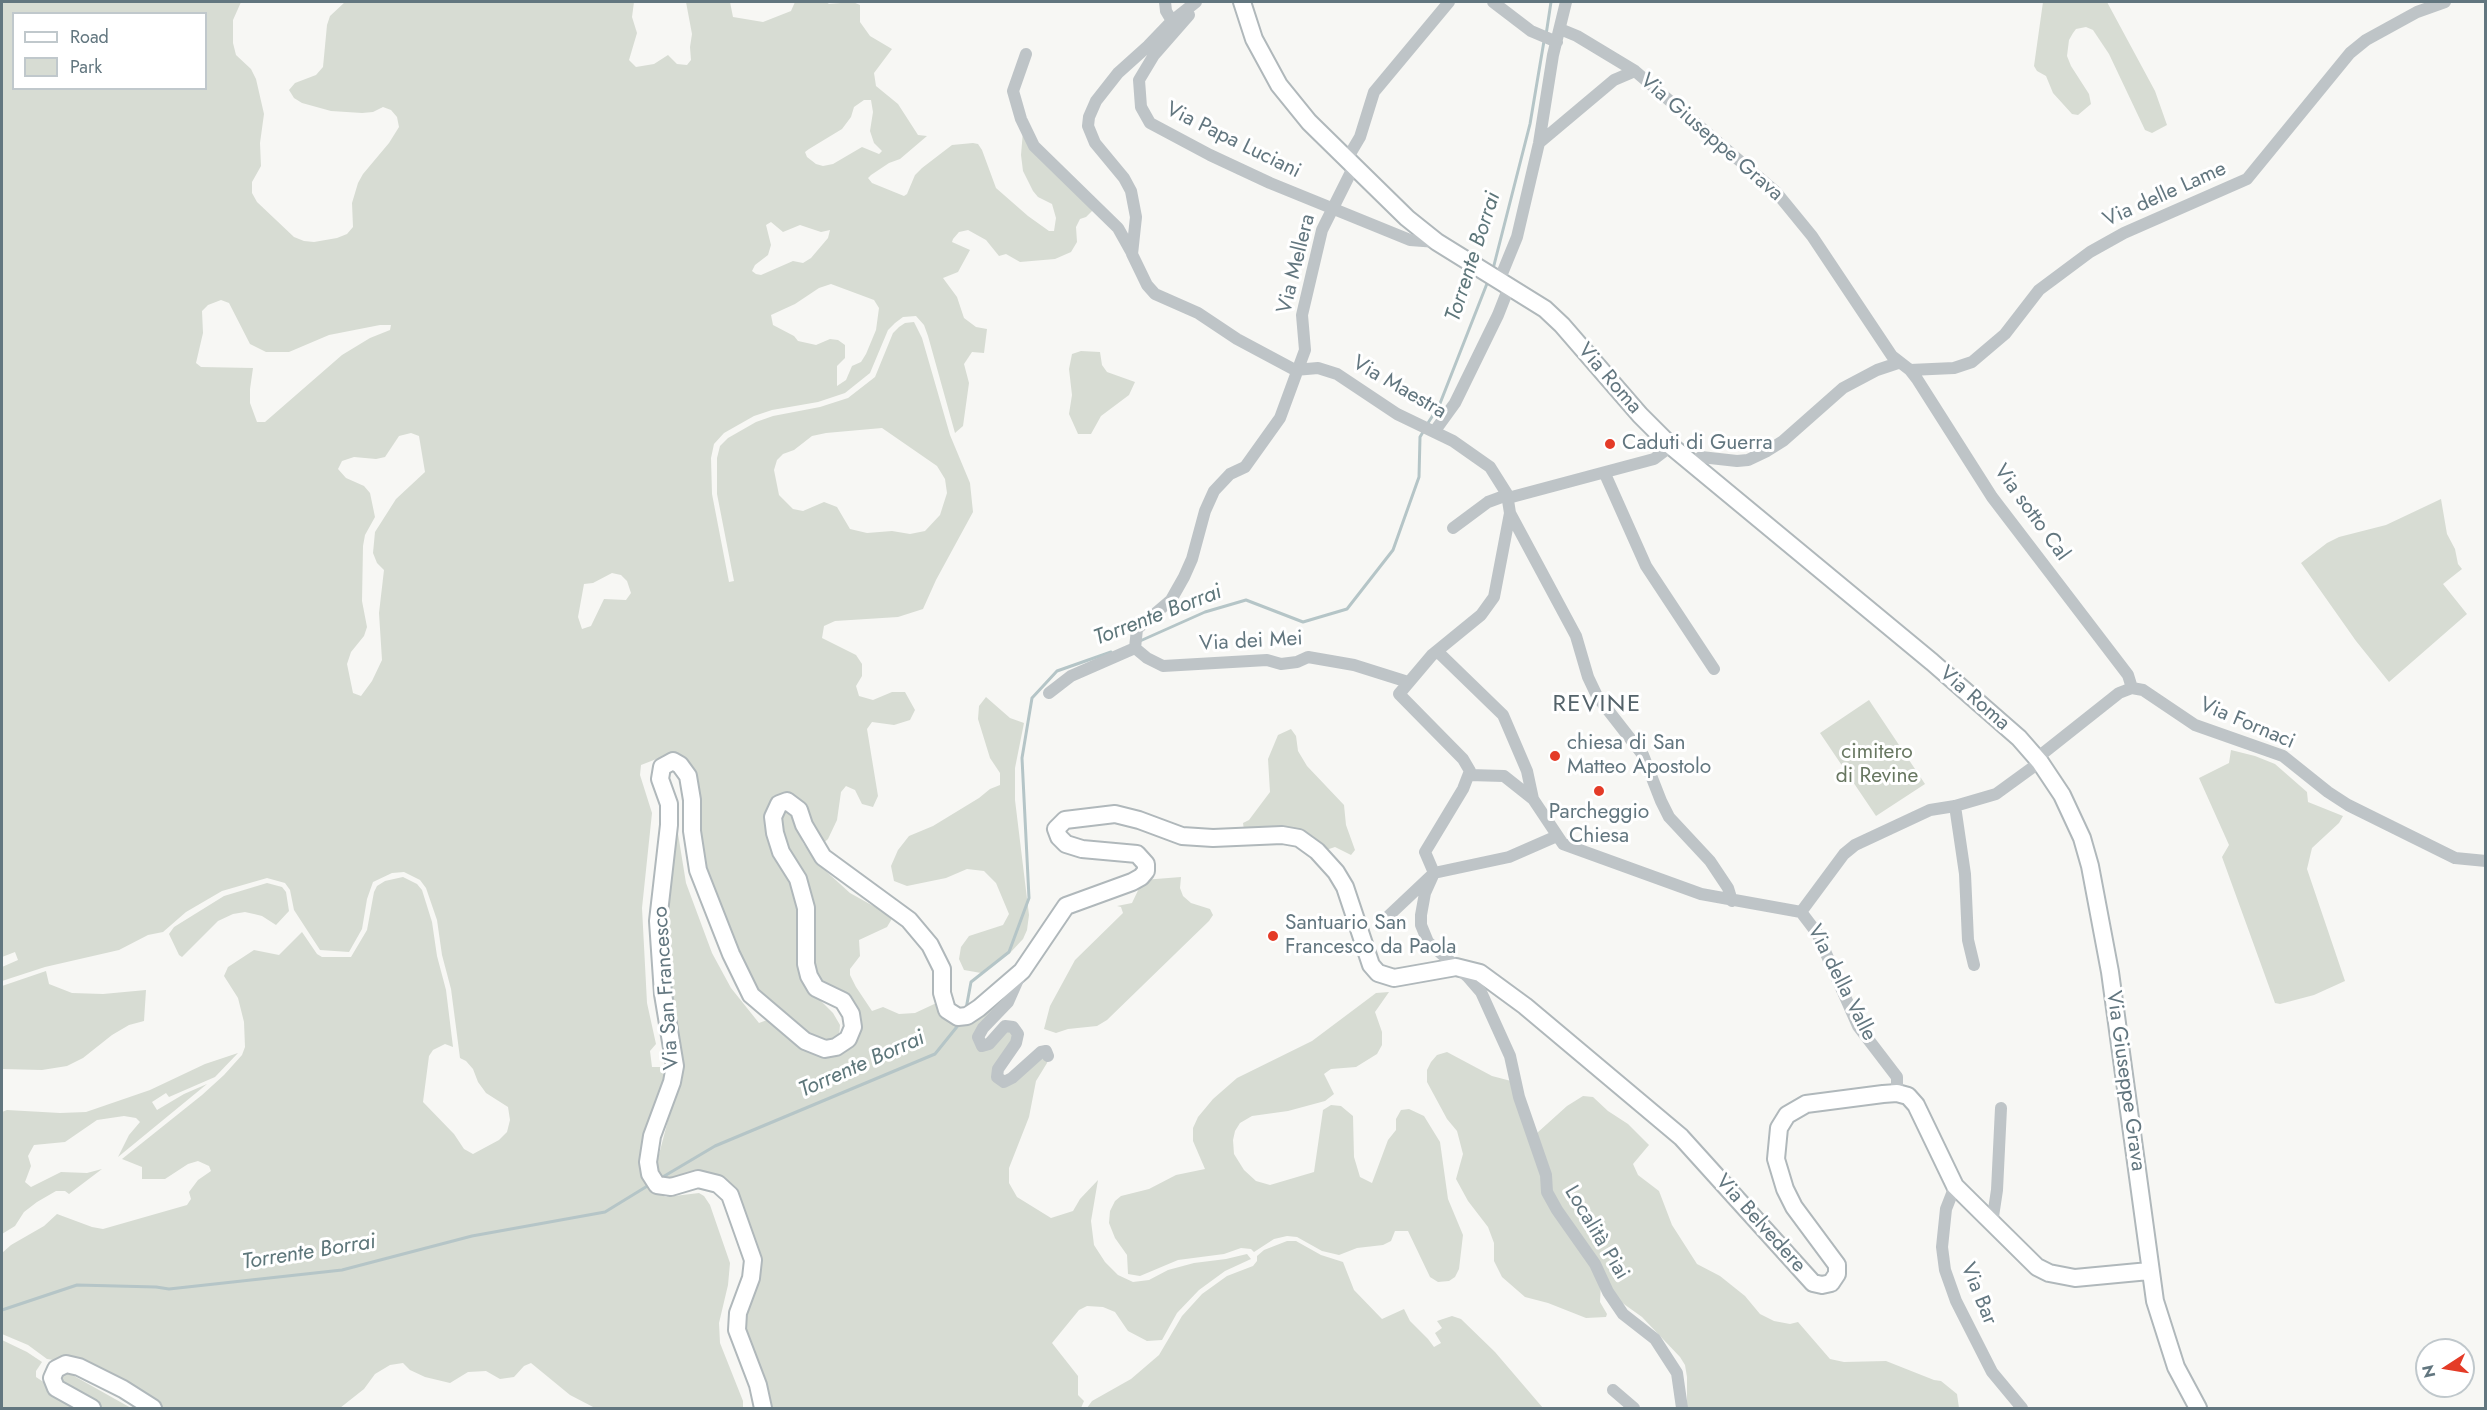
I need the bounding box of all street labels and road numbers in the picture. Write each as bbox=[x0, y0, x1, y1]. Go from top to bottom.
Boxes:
street label: Via Giuseppe Grava bbox=[1634, 69, 1788, 207]
street label: Via Papa Luciani bbox=[1161, 97, 1305, 185]
street label: Via delle Lame bbox=[2100, 157, 2230, 233]
street label: Via Mellera bbox=[1273, 212, 1321, 316]
street label: Via Roma bbox=[1571, 338, 1647, 420]
street label: Via Maestra bbox=[1347, 351, 1451, 425]
street label: Via sotto Cal bbox=[1988, 460, 2074, 566]
street label: Via dei Mei bbox=[1199, 627, 1303, 657]
street label: Via Roma bbox=[1933, 661, 2015, 737]
street label: Via Fornaci bbox=[2196, 693, 2298, 755]
street label: Via San Francesco bbox=[649, 905, 685, 1071]
street label: Via della Valle bbox=[1801, 921, 1881, 1045]
street label: Via Giuseppe Grava bbox=[2100, 989, 2150, 1173]
street label: Via Belvedere bbox=[1709, 1170, 1811, 1278]
street label: Località Piai bbox=[1558, 1181, 1634, 1285]
street label: Via Bar bbox=[1954, 1259, 2002, 1329]

